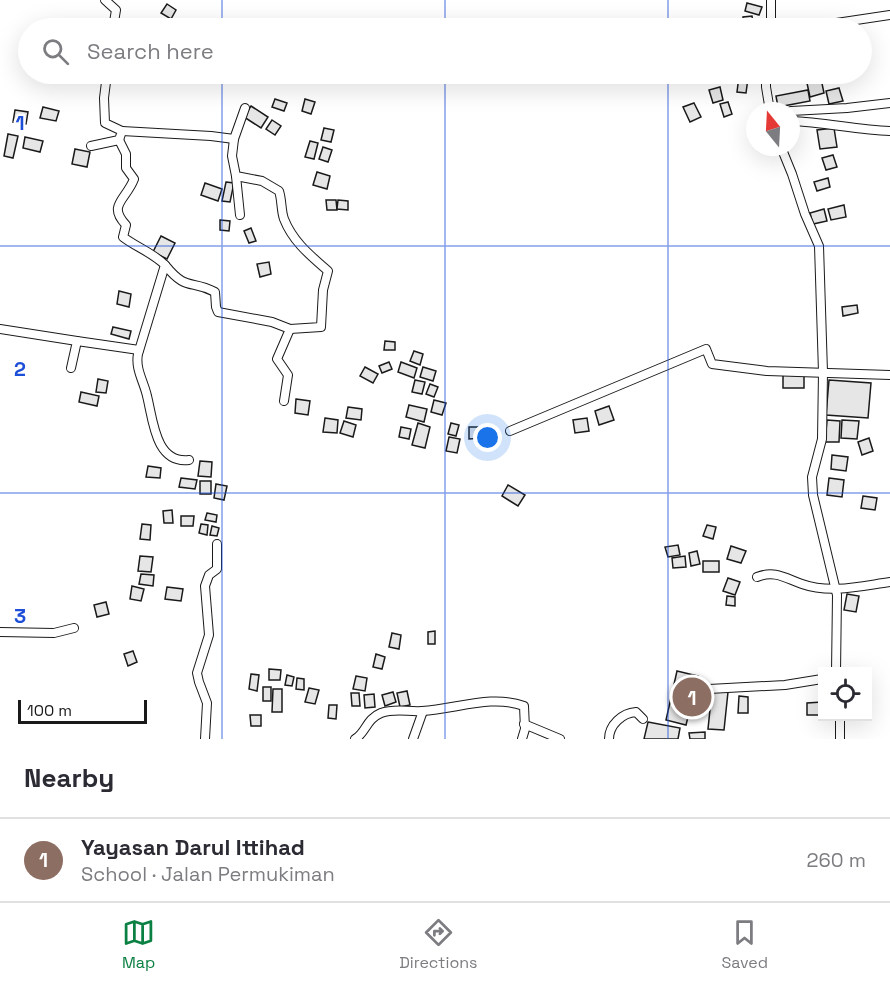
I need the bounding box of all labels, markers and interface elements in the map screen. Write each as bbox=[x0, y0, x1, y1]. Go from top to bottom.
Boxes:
search box bbox=[18, 18, 872, 84]
icon: search bbox=[39, 35, 72, 68]
text: Search here bbox=[87, 37, 214, 65]
north arrow bbox=[746, 102, 800, 156]
text: 1 bbox=[15, 110, 25, 136]
text: 2 bbox=[14, 356, 26, 382]
your location bbox=[473, 423, 502, 452]
text: 3 bbox=[14, 603, 26, 629]
map controls bbox=[818, 667, 872, 721]
button: locate bbox=[818, 667, 872, 721]
pin: 1 bbox=[672, 674, 712, 720]
scale bar bbox=[18, 697, 147, 724]
text: 100 m bbox=[27, 700, 72, 721]
text: Nearby bbox=[24, 761, 114, 795]
text: Yayasan Darul Ittihad bbox=[81, 833, 305, 861]
text: 1 bbox=[39, 847, 48, 873]
text: 260 m bbox=[807, 847, 866, 873]
text: School · Jalan Permukiman bbox=[81, 861, 335, 887]
tab: Map bbox=[122, 916, 155, 973]
tab: Directions bbox=[399, 916, 478, 973]
tab: Saved bbox=[721, 916, 768, 973]

